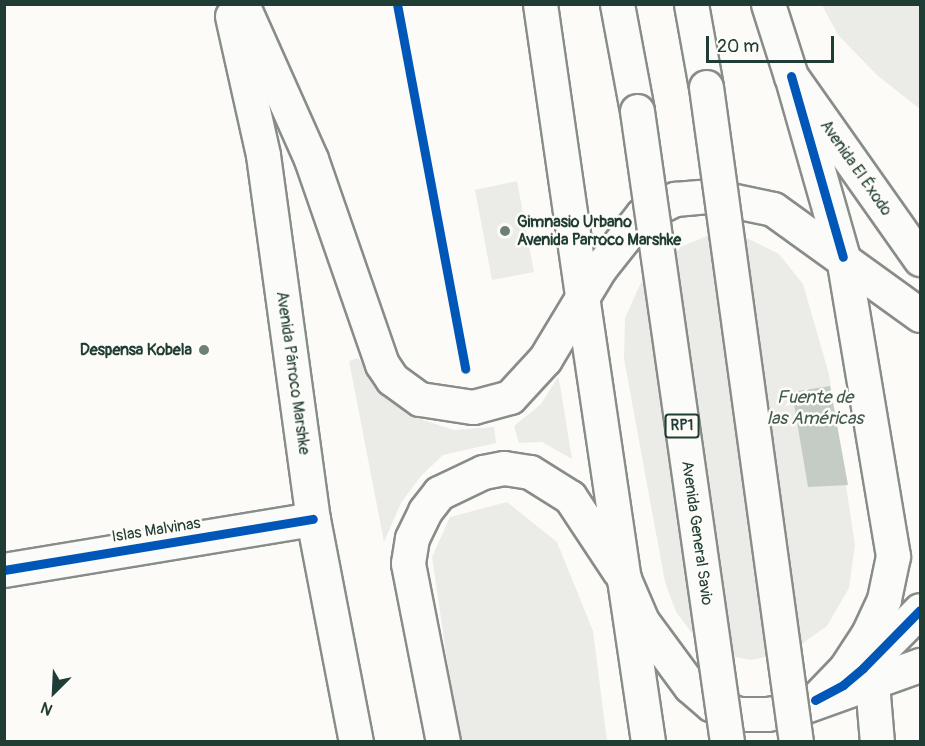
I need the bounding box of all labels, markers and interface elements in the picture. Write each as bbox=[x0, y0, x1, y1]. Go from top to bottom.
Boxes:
scale bar bbox=[709, 24, 836, 62]
text: 20 m bbox=[717, 35, 759, 58]
street label: Avenida El Éxodo bbox=[816, 117, 896, 219]
place label: Gimnasio Urbano Avenida Parroco Marshke bbox=[517, 212, 681, 250]
marker: Gimnasio Urbano Avenida Parroco Marshke bbox=[498, 224, 512, 238]
street label: Avenida Párroco Marshke bbox=[272, 290, 314, 456]
place label: Despensa Kobela bbox=[80, 340, 192, 360]
marker: Despensa Kobela bbox=[197, 343, 211, 357]
water label: Fuente de las Américas bbox=[767, 388, 863, 430]
road number: RP1 bbox=[664, 414, 700, 438]
street label: Avenida General Savio bbox=[677, 459, 717, 607]
street label: Islas Malvinas bbox=[110, 513, 202, 547]
north arrow bbox=[24, 662, 84, 722]
text: N bbox=[38, 697, 56, 720]

